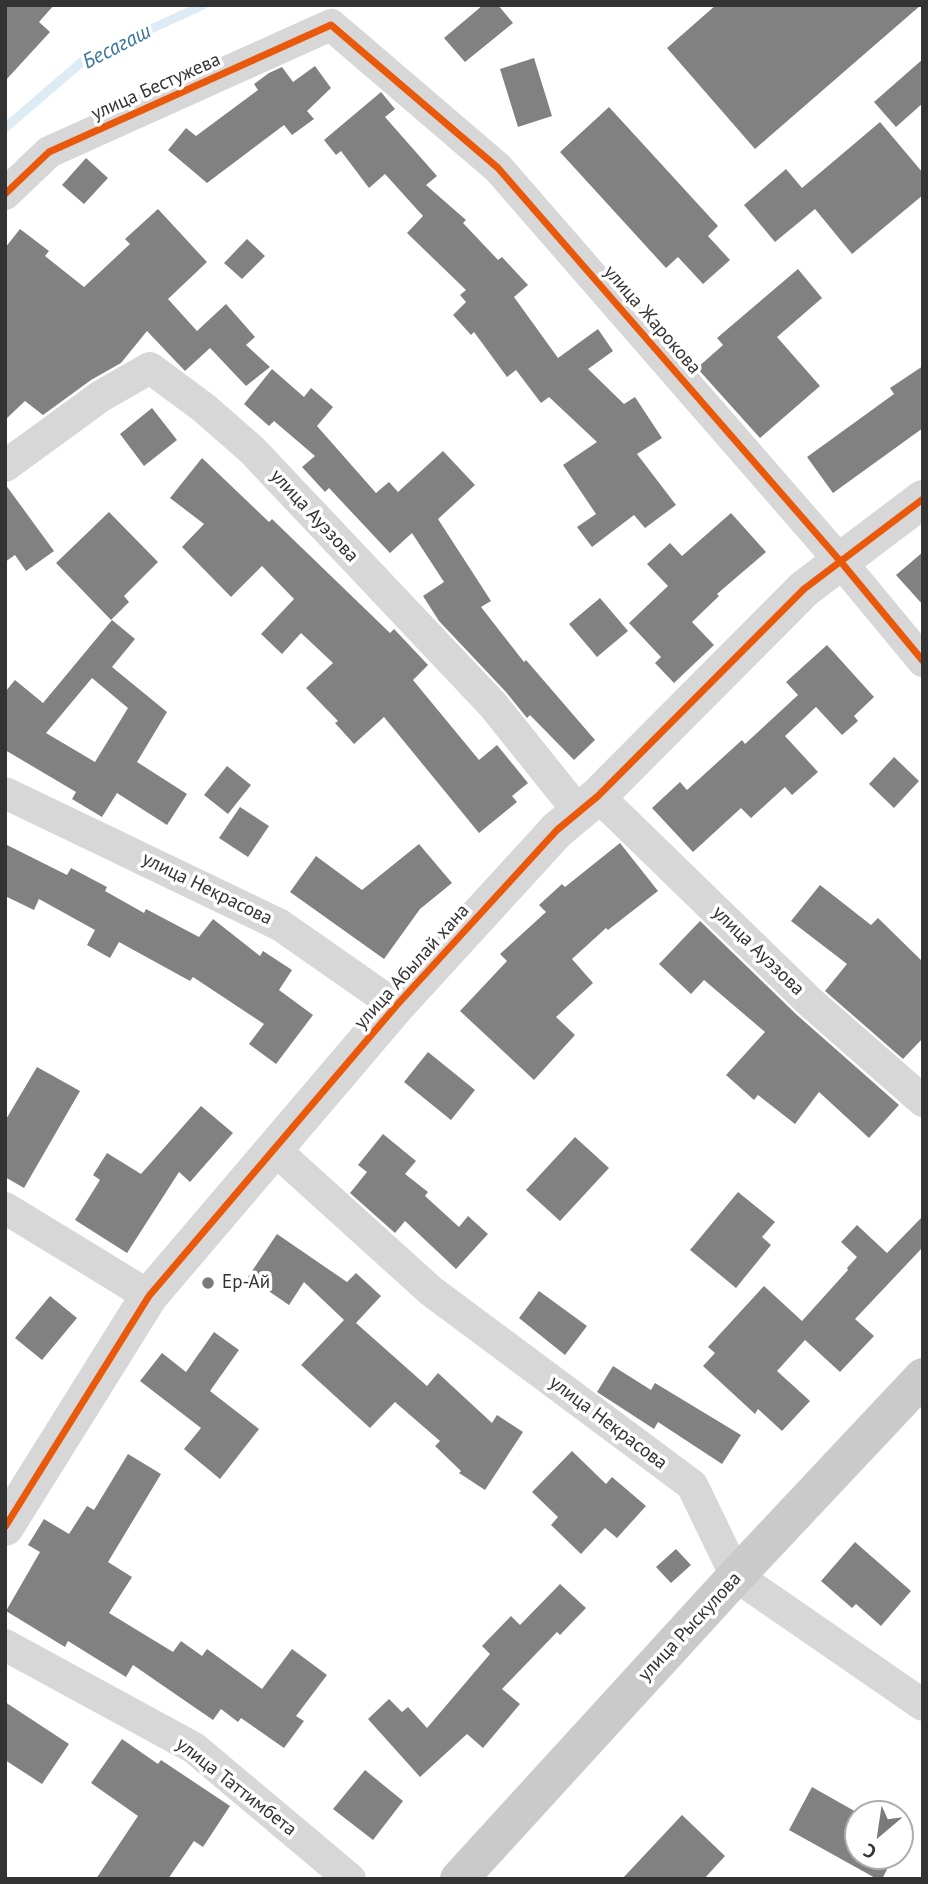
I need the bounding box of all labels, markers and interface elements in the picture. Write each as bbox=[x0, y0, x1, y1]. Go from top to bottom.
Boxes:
water label: Бесагаш bbox=[78, 19, 156, 75]
street label: улица Бестужева bbox=[88, 48, 224, 126]
street label: улица Жарокова bbox=[599, 261, 705, 379]
street label: улица Ауэзова bbox=[265, 465, 363, 567]
street label: улица Некрасова bbox=[138, 848, 276, 930]
street label: улица Абылай хана bbox=[350, 900, 474, 1034]
street label: улица Ауэзова bbox=[707, 901, 809, 1001]
place label: Ер-Ай bbox=[222, 1272, 270, 1294]
marker: Ер-Ай bbox=[200, 1275, 216, 1291]
street label: улица Некрасова bbox=[544, 1371, 672, 1475]
street label: улица Рыскулова bbox=[634, 1568, 746, 1686]
street label: улица Таттимбета bbox=[171, 1733, 301, 1841]
north arrow bbox=[844, 1800, 914, 1870]
text: С bbox=[859, 1839, 880, 1865]

